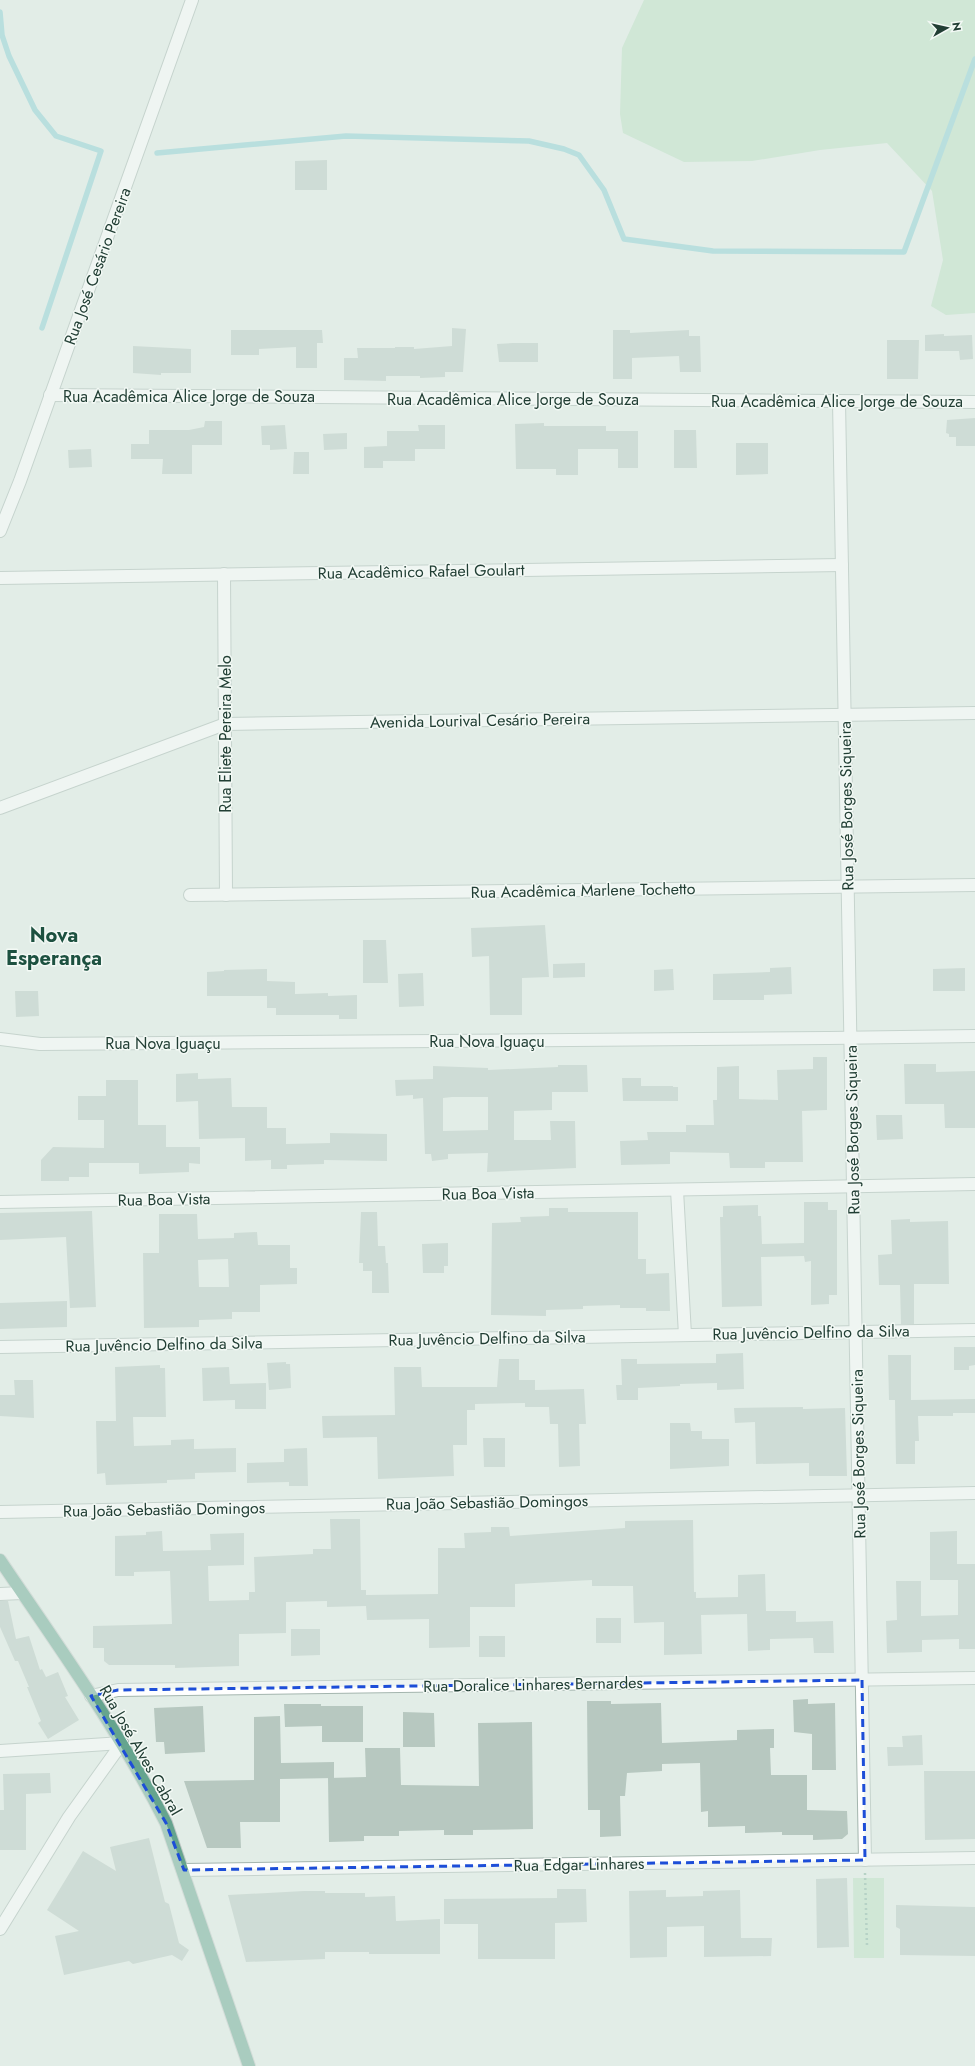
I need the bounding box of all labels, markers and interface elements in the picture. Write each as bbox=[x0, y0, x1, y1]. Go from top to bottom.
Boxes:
north arrow bbox=[927, 8, 967, 48]
text: N bbox=[948, 21, 965, 32]
street label: Rua José Cesário Pereira bbox=[58, 184, 137, 348]
street label: Rua Acadêmica Alice Jorge de Souza bbox=[63, 385, 315, 408]
street label: Rua Acadêmica Alice Jorge de Souza bbox=[387, 388, 639, 411]
street label: Rua Acadêmica Alice Jorge de Souza bbox=[711, 390, 963, 413]
street label: Rua Acadêmico Rafael Goulart bbox=[317, 558, 525, 585]
street label: Rua Eliete Pereira Melo bbox=[214, 655, 237, 813]
street label: Avenida Lourival Cesário Pereira bbox=[370, 707, 590, 734]
street label: Rua José Borges Siqueira bbox=[834, 721, 859, 891]
street label: Rua Acadêmica Marlene Tochetto bbox=[470, 877, 696, 904]
district label: Nova Esperança bbox=[6, 921, 102, 973]
street label: Rua Nova Iguaçu bbox=[429, 1030, 545, 1053]
street label: Rua Nova Iguaçu bbox=[105, 1032, 221, 1055]
street label: Rua José Borges Siqueira bbox=[840, 1045, 865, 1215]
street label: Rua Boa Vista bbox=[441, 1181, 535, 1206]
street label: Rua Boa Vista bbox=[117, 1187, 211, 1212]
street label: Rua Juvêncio Delfino da Silva bbox=[712, 1319, 910, 1346]
street label: Rua Juvêncio Delfino da Silva bbox=[388, 1325, 586, 1352]
street label: Rua Juvêncio Delfino da Silva bbox=[65, 1331, 263, 1358]
street label: Rua José Borges Siqueira bbox=[846, 1369, 871, 1539]
street label: Rua João Sebastião Domingos bbox=[386, 1489, 588, 1516]
street label: Rua João Sebastião Domingos bbox=[63, 1496, 265, 1523]
street label: Rua Doralice Linhares Bernardes bbox=[423, 1671, 643, 1698]
street label: Rua José Alves Cabral bbox=[94, 1681, 187, 1820]
street label: Rua Edgar Linhares bbox=[513, 1852, 645, 1877]

